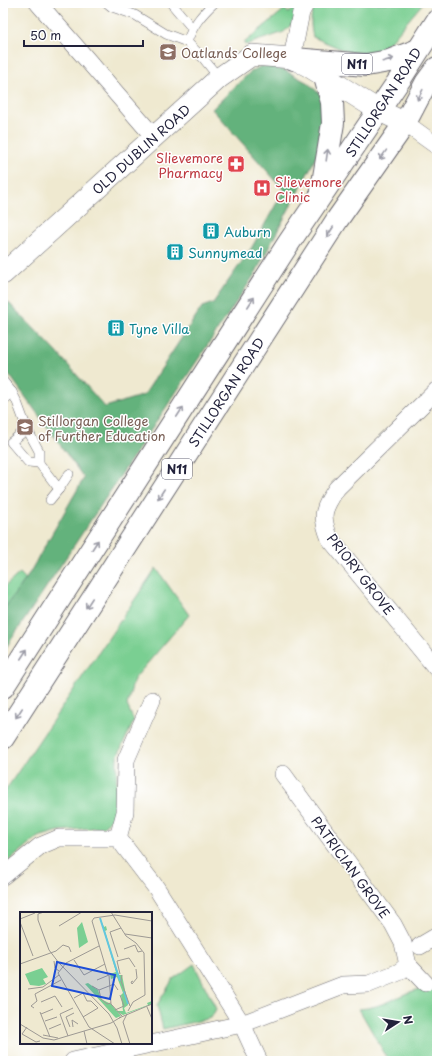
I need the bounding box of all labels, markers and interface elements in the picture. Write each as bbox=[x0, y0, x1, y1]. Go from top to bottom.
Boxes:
scale bar bbox=[24, 22, 143, 48]
text: 50 m bbox=[30, 26, 61, 44]
school or university icon: Oatlands College bbox=[158, 42, 178, 62]
place label: Oatlands College bbox=[181, 43, 287, 62]
street label: STILLORGAN ROAD bbox=[340, 43, 426, 160]
road number: N11 bbox=[342, 54, 372, 74]
one-way arrow bbox=[382, 56, 395, 63]
one-way arrow bbox=[416, 88, 423, 100]
street label: OLD DUBLIN ROAD bbox=[88, 100, 194, 198]
place label: Slievemore Pharmacy bbox=[156, 148, 223, 182]
one-way arrow bbox=[323, 149, 331, 162]
one-way arrow bbox=[379, 149, 387, 160]
pharmacy icon: Slievemore Pharmacy bbox=[226, 154, 246, 174]
place label: Slievemore Clinic bbox=[275, 172, 342, 206]
hospital icon: Slievemore Clinic bbox=[252, 178, 272, 198]
building icon: Auburn bbox=[201, 221, 221, 241]
place label: Auburn bbox=[224, 222, 271, 241]
one-way arrow bbox=[326, 226, 334, 237]
building icon: Sunnymead bbox=[165, 242, 185, 262]
place label: Sunnymead bbox=[188, 243, 262, 262]
one-way arrow bbox=[246, 297, 255, 308]
building icon: Tyne Villa bbox=[106, 318, 126, 338]
place label: Tyne Villa bbox=[129, 319, 190, 338]
street label: STILLORGAN ROAD bbox=[183, 333, 269, 450]
one-way arrow bbox=[177, 406, 185, 418]
place label: Stillorgan College of Further Education bbox=[38, 411, 166, 445]
school or university icon: Stillorgan College of Further Education bbox=[15, 417, 35, 437]
road number: N11 bbox=[162, 459, 192, 479]
one-way arrow bbox=[156, 488, 164, 500]
street label: PRIORY GROVE bbox=[323, 529, 399, 619]
one-way arrow bbox=[91, 540, 99, 551]
one-way arrow bbox=[85, 597, 93, 609]
one-way arrow bbox=[20, 649, 28, 660]
one-way arrow bbox=[15, 707, 23, 718]
street label: PATRICIAN GROVE bbox=[307, 812, 395, 922]
inset map bbox=[20, 912, 152, 1044]
north arrow bbox=[378, 1002, 418, 1042]
text: N bbox=[399, 1014, 418, 1026]

